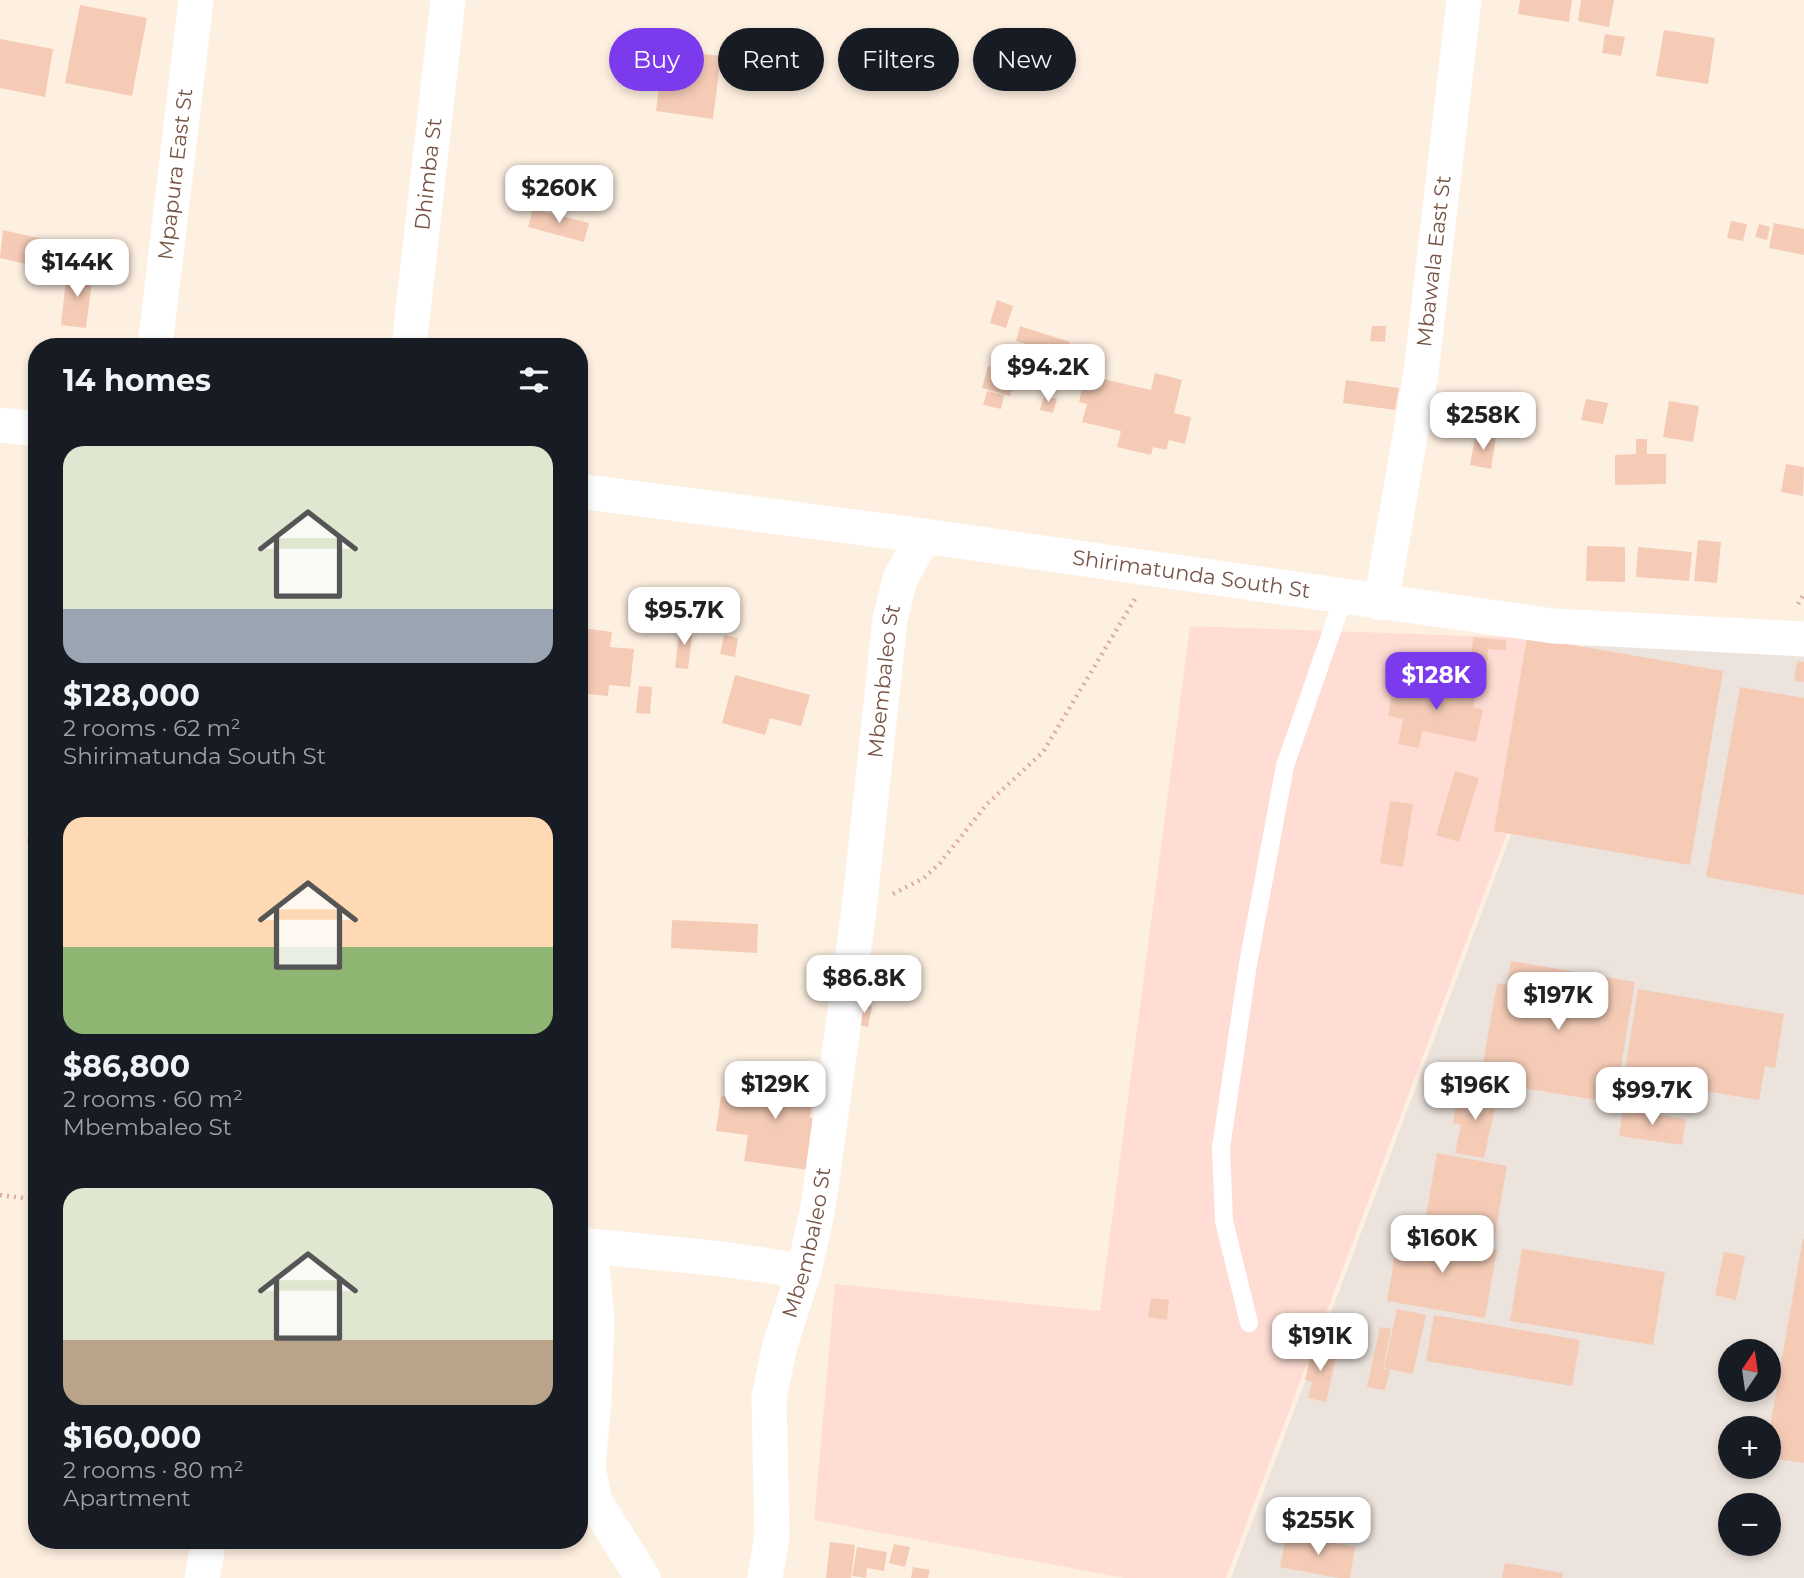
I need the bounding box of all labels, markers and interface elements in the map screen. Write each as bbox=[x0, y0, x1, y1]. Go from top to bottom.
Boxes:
chip: Buy bbox=[609, 28, 704, 91]
chip: Rent bbox=[718, 28, 824, 91]
chip: Filters bbox=[838, 28, 959, 91]
chip: New bbox=[973, 28, 1076, 91]
street label: Mpapura East St bbox=[152, 87, 197, 261]
street label: Dhimba St bbox=[409, 116, 447, 232]
pin: $260K bbox=[510, 166, 608, 225]
text: $260K bbox=[521, 174, 597, 202]
street label: Mbawala East St bbox=[1411, 174, 1456, 348]
pin: $144K bbox=[28, 240, 126, 299]
text: $144K bbox=[41, 248, 113, 276]
pin: $94.2K bbox=[991, 344, 1105, 404]
text: $94.2K bbox=[1007, 353, 1089, 381]
icon: filters bbox=[515, 361, 553, 399]
text: 14 homes bbox=[63, 362, 211, 399]
pin: $258K bbox=[1434, 392, 1532, 452]
text: $258K bbox=[1446, 401, 1520, 429]
icon: home bbox=[245, 491, 371, 617]
street label: Shirimatunda South St bbox=[1071, 544, 1312, 603]
pin: $95.7K bbox=[627, 588, 741, 647]
text: $95.7K bbox=[644, 596, 724, 624]
street label: Mbembaleo St bbox=[862, 602, 905, 759]
pin: $128K bbox=[1387, 652, 1485, 712]
text: $128K bbox=[1401, 661, 1471, 689]
text: $128,000 bbox=[63, 677, 200, 714]
text: 2 rooms · 62 m² bbox=[63, 714, 241, 742]
text: Shirimatunda South St bbox=[63, 742, 326, 770]
icon: home bbox=[245, 862, 371, 988]
pin: $86.8K bbox=[807, 956, 921, 1015]
text: $86.8K bbox=[822, 964, 906, 992]
pin: $197K bbox=[1509, 972, 1607, 1032]
text: $197K bbox=[1523, 981, 1593, 1009]
text: $86,800 bbox=[63, 1048, 190, 1085]
pin: $129K bbox=[726, 1062, 824, 1121]
pin: $196K bbox=[1426, 1062, 1524, 1122]
pin: $99.7K bbox=[1595, 1068, 1709, 1127]
text: $129K bbox=[741, 1070, 809, 1098]
text: $196K bbox=[1440, 1071, 1510, 1099]
text: $99.7K bbox=[1612, 1076, 1692, 1104]
text: 2 rooms · 60 m² bbox=[63, 1085, 243, 1113]
text: Mbembaleo St bbox=[63, 1113, 232, 1141]
street label: Mbembaleo St bbox=[777, 1166, 835, 1321]
pin: $160K bbox=[1393, 1216, 1491, 1275]
text: $160K bbox=[1407, 1224, 1477, 1252]
icon: home bbox=[245, 1233, 371, 1359]
pin: $191K bbox=[1271, 1314, 1369, 1373]
text: $191K bbox=[1288, 1322, 1352, 1350]
north arrow bbox=[1718, 1339, 1782, 1402]
map controls bbox=[1718, 1339, 1781, 1556]
button: + bbox=[1718, 1416, 1781, 1479]
text: $160,000 bbox=[63, 1419, 201, 1456]
text: 2 rooms · 80 m² bbox=[63, 1456, 244, 1484]
text: Apartment bbox=[63, 1484, 191, 1512]
button: − bbox=[1718, 1493, 1781, 1556]
pin: $255K bbox=[1269, 1498, 1367, 1557]
text: $255K bbox=[1282, 1506, 1354, 1534]

